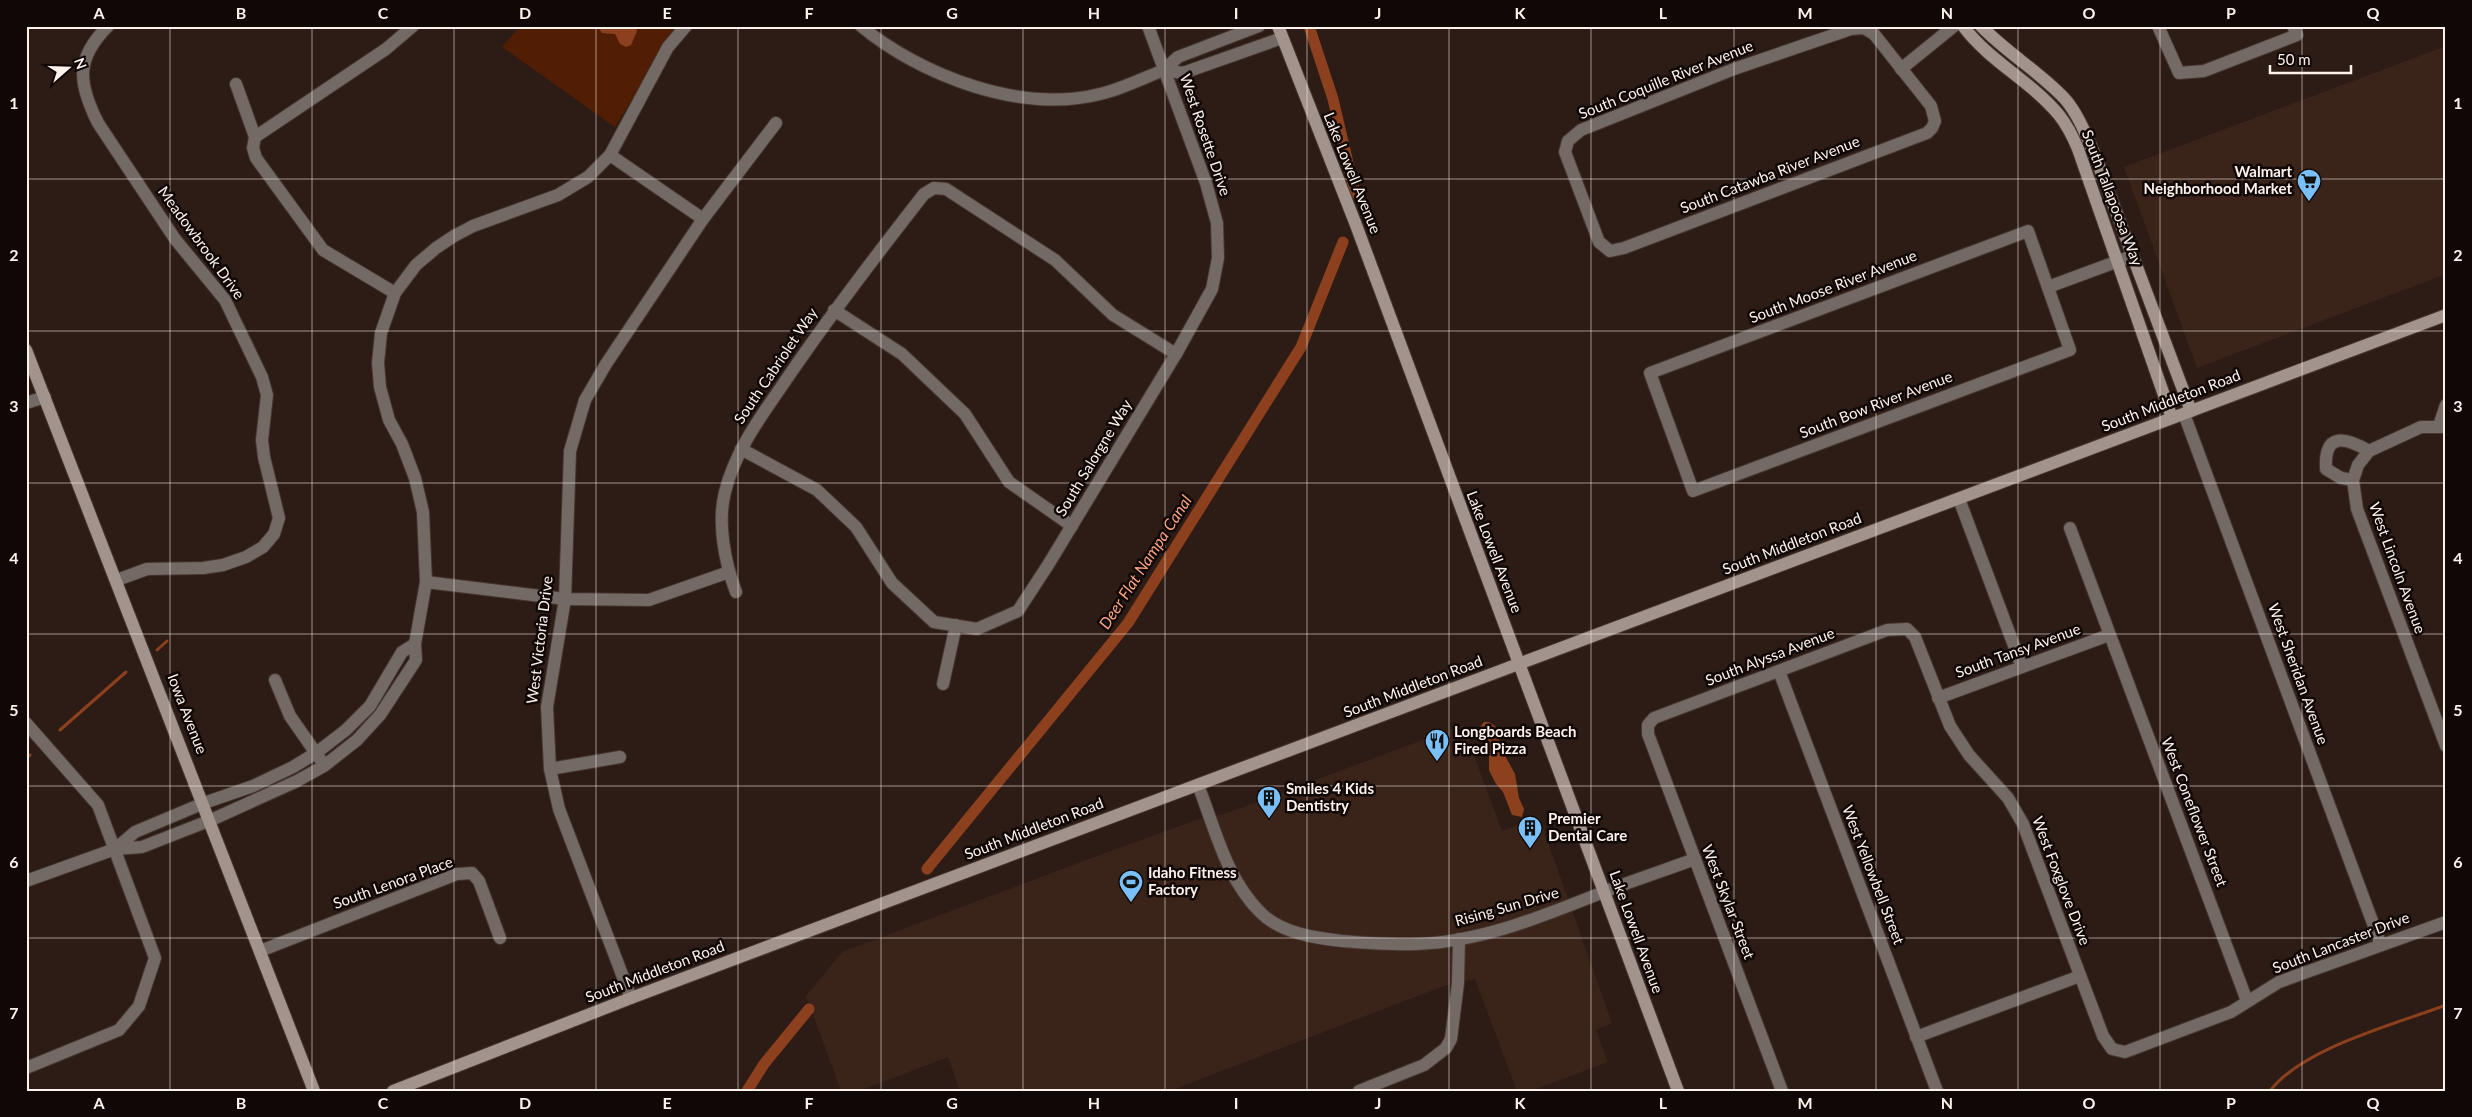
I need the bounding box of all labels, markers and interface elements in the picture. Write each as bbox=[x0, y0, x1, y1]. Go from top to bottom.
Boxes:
text: A bbox=[92, 3, 105, 22]
text: B bbox=[236, 3, 246, 22]
text: C bbox=[378, 3, 389, 22]
text: D bbox=[519, 3, 531, 22]
text: E bbox=[662, 3, 672, 22]
text: F bbox=[804, 3, 814, 22]
text: G bbox=[946, 3, 958, 22]
text: H bbox=[1088, 3, 1100, 22]
text: I bbox=[1234, 3, 1238, 22]
text: J bbox=[1375, 3, 1381, 22]
text: K bbox=[1515, 3, 1527, 22]
text: L bbox=[1659, 3, 1668, 22]
text: M bbox=[1797, 3, 1813, 22]
text: N bbox=[1941, 3, 1953, 22]
text: O bbox=[2083, 3, 2096, 22]
text: P bbox=[2226, 3, 2236, 22]
text: Q bbox=[2367, 3, 2380, 22]
street label: South Coquille River Avenue bbox=[1576, 36, 1756, 122]
north arrow bbox=[42, 42, 92, 92]
scale bar bbox=[2270, 42, 2351, 74]
text: 50 m bbox=[2277, 50, 2311, 68]
text: N bbox=[71, 55, 91, 71]
street label: West Rosette Drive bbox=[1177, 71, 1235, 198]
text: 1 bbox=[9, 93, 19, 112]
text: 1 bbox=[2453, 93, 2463, 112]
street label: Lake Lowell Avenue bbox=[1320, 109, 1386, 236]
street label: South Tallapoosa Way bbox=[2079, 127, 2147, 268]
street label: South Catawba River Avenue bbox=[1677, 131, 1862, 217]
place label: Walmart Neighborhood Market bbox=[2144, 162, 2292, 197]
supermarket icon: Walmart Neighborhood Market bbox=[2296, 168, 2322, 202]
street label: Meadowbrook Drive bbox=[155, 182, 249, 303]
text: 2 bbox=[9, 245, 19, 264]
text: 2 bbox=[2453, 245, 2463, 264]
street label: South Moose River Avenue bbox=[1746, 246, 1919, 326]
street label: South Cabriolet Way bbox=[730, 304, 821, 427]
street label: South Middleton Road bbox=[2099, 365, 2243, 435]
street label: South Bow River Avenue bbox=[1797, 367, 1955, 442]
text: 3 bbox=[9, 396, 19, 415]
street label: South Salorgne Way bbox=[1051, 396, 1135, 519]
text: 3 bbox=[2453, 396, 2463, 415]
street label: Lake Lowell Avenue bbox=[1463, 488, 1527, 615]
water label: Deer Flat Nampa Canal bbox=[1094, 491, 1195, 632]
street label: West Lincoln Avenue bbox=[2366, 500, 2430, 636]
street label: South Middleton Road bbox=[1720, 508, 1864, 578]
text: 4 bbox=[9, 548, 19, 567]
text: 4 bbox=[2453, 548, 2463, 567]
street label: West Victoria Drive bbox=[522, 575, 556, 705]
street label: West Sheridan Avenue bbox=[2265, 601, 2333, 747]
street label: South Tansy Avenue bbox=[1953, 619, 2083, 681]
street label: South Alyssa Avenue bbox=[1703, 623, 1837, 689]
street label: South Middleton Road bbox=[1341, 651, 1485, 721]
street label: Iowa Avenue bbox=[164, 671, 212, 756]
text: 5 bbox=[9, 700, 19, 719]
text: 5 bbox=[2453, 700, 2463, 719]
place label: Longboards Beach Fired Pizza bbox=[1454, 722, 1576, 757]
restaurant icon: Longboards Beach Fired Pizza bbox=[1424, 728, 1450, 762]
street label: West Coneflower Street bbox=[2158, 735, 2232, 889]
place label: Smiles 4 Kids Dentistry bbox=[1286, 779, 1374, 814]
building icon: Smiles 4 Kids Dentistry bbox=[1256, 785, 1282, 819]
street label: South Middleton Road bbox=[962, 793, 1106, 863]
street label: West Yellowbell Street bbox=[1839, 803, 1909, 947]
place label: Premier Dental Care bbox=[1548, 809, 1627, 844]
street label: West Foxglove Drive bbox=[2029, 814, 2095, 948]
building icon: Premier Dental Care bbox=[1517, 815, 1543, 849]
street label: West Skylar Street bbox=[1699, 842, 1759, 962]
text: 6 bbox=[9, 852, 19, 871]
street label: South Lenora Place bbox=[330, 852, 455, 912]
text: 6 bbox=[2453, 852, 2463, 871]
place label: Idaho Fitness Factory bbox=[1148, 863, 1237, 898]
street label: Lake Lowell Avenue bbox=[1606, 868, 1668, 996]
sports icon: Idaho Fitness Factory bbox=[1118, 869, 1144, 903]
street label: Rising Sun Drive bbox=[1453, 883, 1561, 929]
street label: South Lancaster Drive bbox=[2270, 908, 2412, 976]
street label: South Middleton Road bbox=[583, 936, 727, 1006]
text: 7 bbox=[9, 1003, 19, 1022]
text: 7 bbox=[2453, 1003, 2463, 1022]
text: A bbox=[92, 1093, 105, 1112]
text: B bbox=[236, 1093, 246, 1112]
text: C bbox=[378, 1093, 389, 1112]
text: D bbox=[519, 1093, 531, 1112]
text: E bbox=[662, 1093, 672, 1112]
text: F bbox=[804, 1093, 814, 1112]
text: G bbox=[946, 1093, 958, 1112]
text: H bbox=[1088, 1093, 1100, 1112]
text: I bbox=[1234, 1093, 1238, 1112]
text: J bbox=[1375, 1093, 1381, 1112]
text: K bbox=[1515, 1093, 1527, 1112]
text: L bbox=[1659, 1093, 1668, 1112]
text: M bbox=[1797, 1093, 1813, 1112]
text: N bbox=[1941, 1093, 1953, 1112]
text: O bbox=[2083, 1093, 2096, 1112]
text: P bbox=[2226, 1093, 2236, 1112]
text: Q bbox=[2367, 1093, 2380, 1112]

